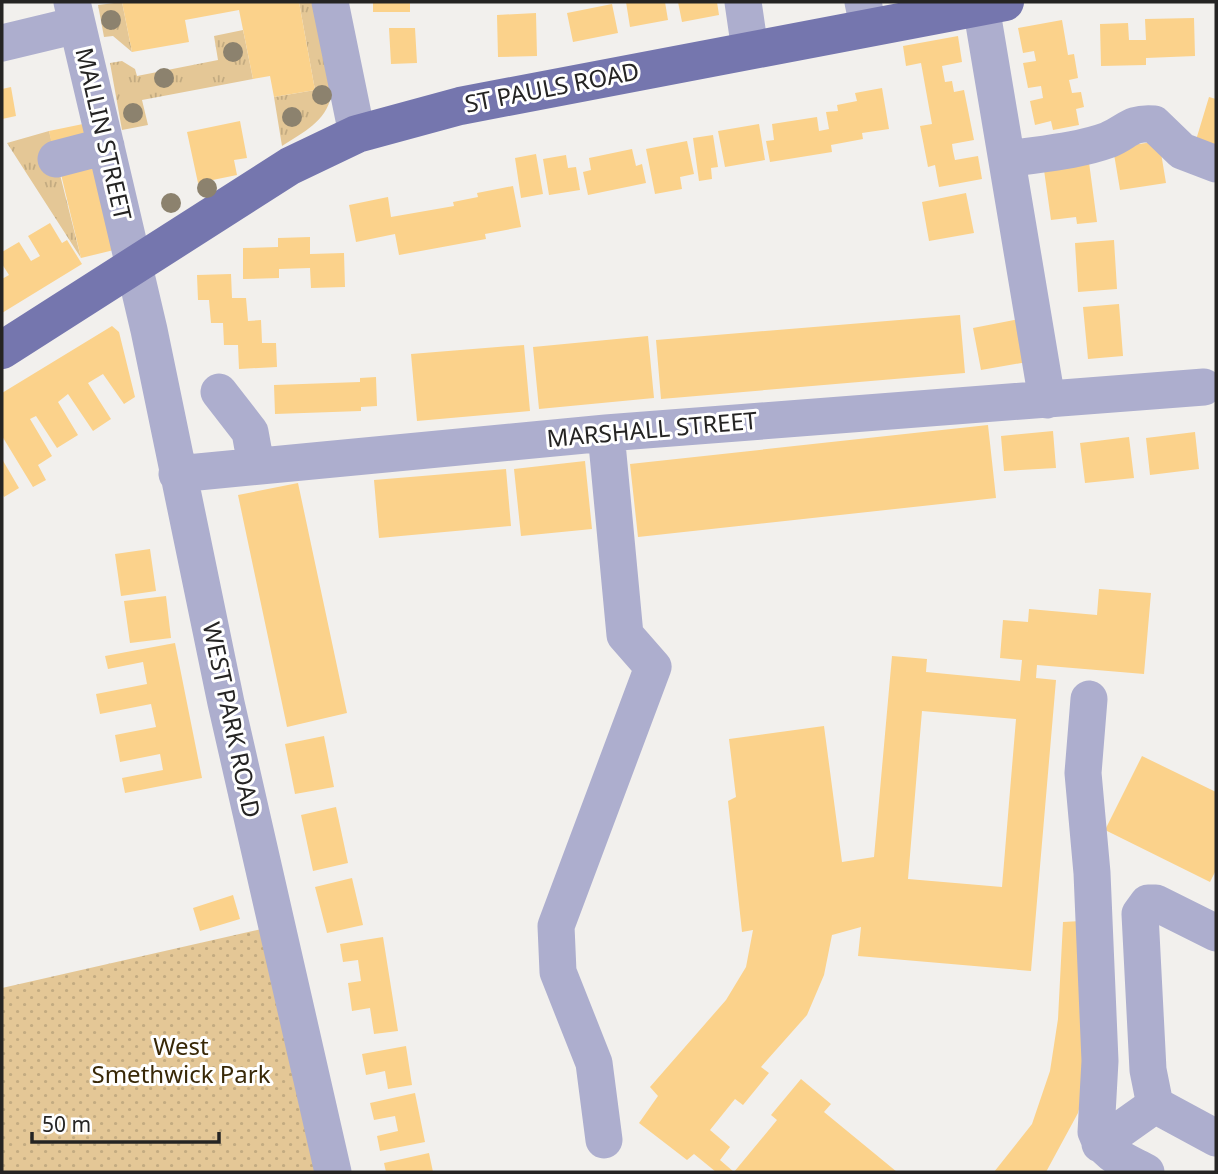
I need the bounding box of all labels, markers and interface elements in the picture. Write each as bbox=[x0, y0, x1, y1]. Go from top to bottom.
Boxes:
street label: MALLIN STREET bbox=[69, 44, 141, 224]
street label: ST PAULS ROAD bbox=[462, 53, 642, 120]
street label: MARSHALL STREET bbox=[545, 403, 759, 454]
street label: WEST PARK ROAD bbox=[196, 619, 269, 821]
park label: West Smethwick Park bbox=[92, 1029, 271, 1090]
scale bar bbox=[32, 1100, 219, 1144]
text: 50 m bbox=[42, 1110, 91, 1138]

